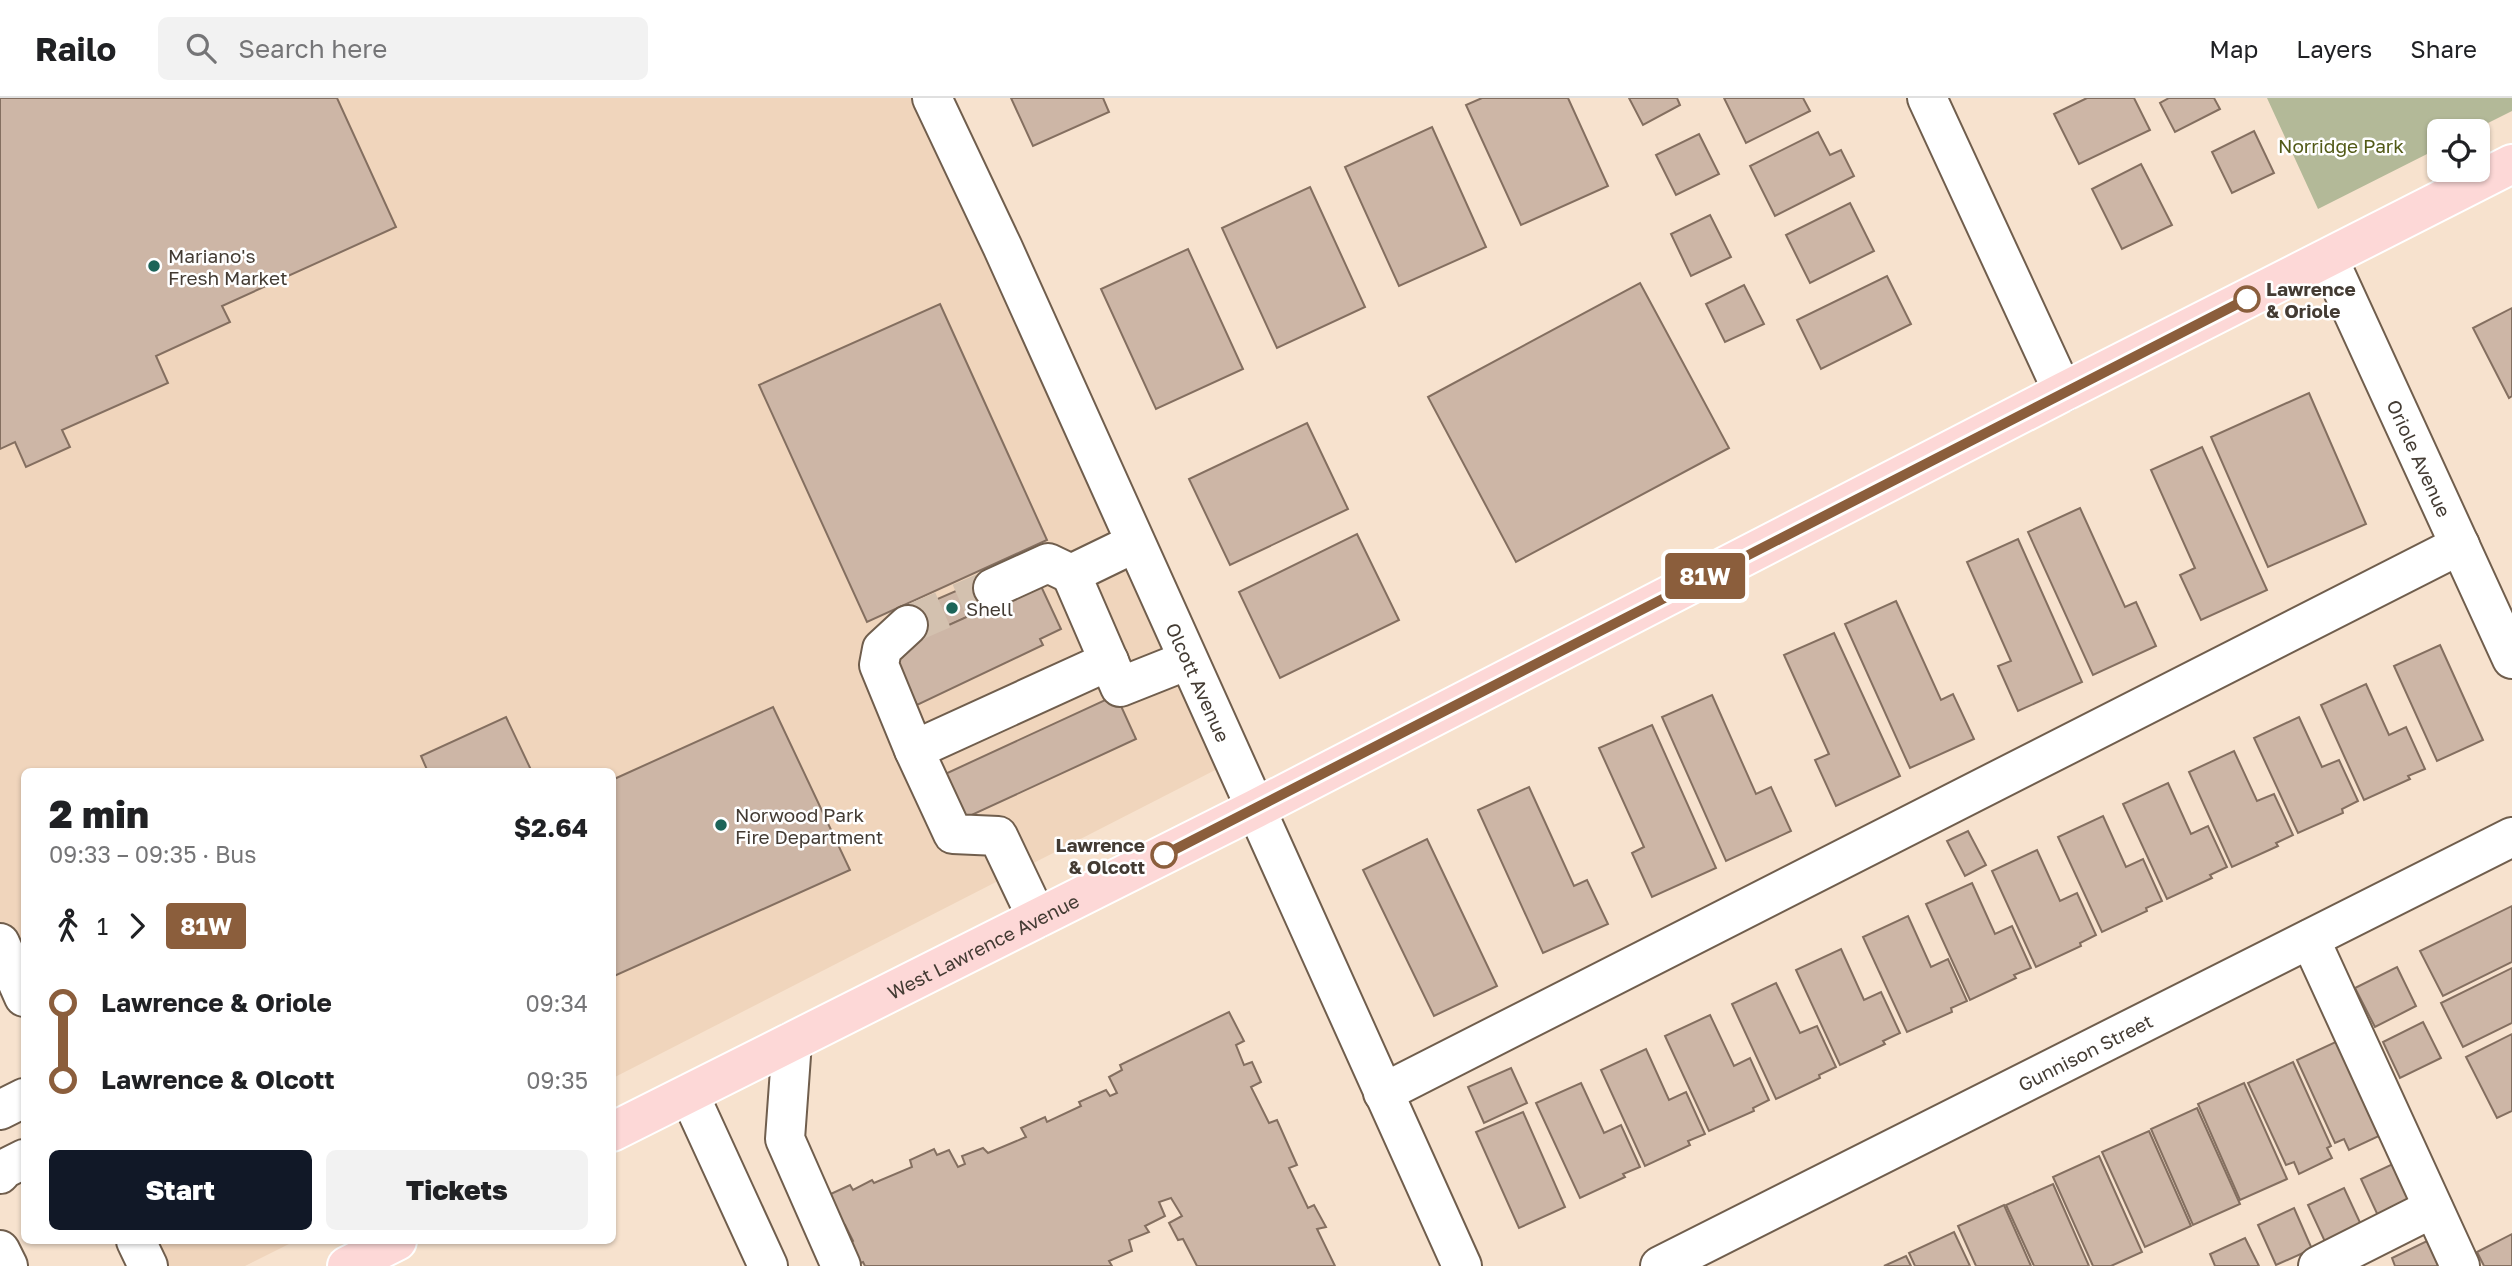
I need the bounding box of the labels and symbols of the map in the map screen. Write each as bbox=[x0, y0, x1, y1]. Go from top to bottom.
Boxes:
park label: Norridge Park bbox=[2278, 134, 2404, 157]
place label: Mariano's Fresh Market bbox=[168, 244, 288, 289]
marker: Mariano's Fresh Market bbox=[146, 258, 162, 274]
place label: Lawrence & Oriole bbox=[2266, 277, 2356, 322]
marker: Lawrence & Oriole bbox=[2234, 286, 2260, 312]
street label: Oriole Avenue bbox=[2383, 396, 2457, 520]
line badge: 81W bbox=[1665, 553, 1745, 599]
place label: Shell bbox=[966, 597, 1013, 620]
marker: Shell bbox=[944, 600, 960, 616]
street label: Olcott Avenue bbox=[1162, 619, 1236, 745]
place label: Norwood Park Fire Department bbox=[735, 803, 883, 848]
marker: Norwood Park Fire Department bbox=[713, 817, 729, 833]
place label: Lawrence & Olcott bbox=[1055, 833, 1145, 878]
marker: Lawrence & Olcott bbox=[1151, 842, 1177, 868]
street label: West Lawrence Avenue bbox=[883, 888, 1082, 1003]
street label: Gunnison Street bbox=[2014, 1008, 2156, 1095]

